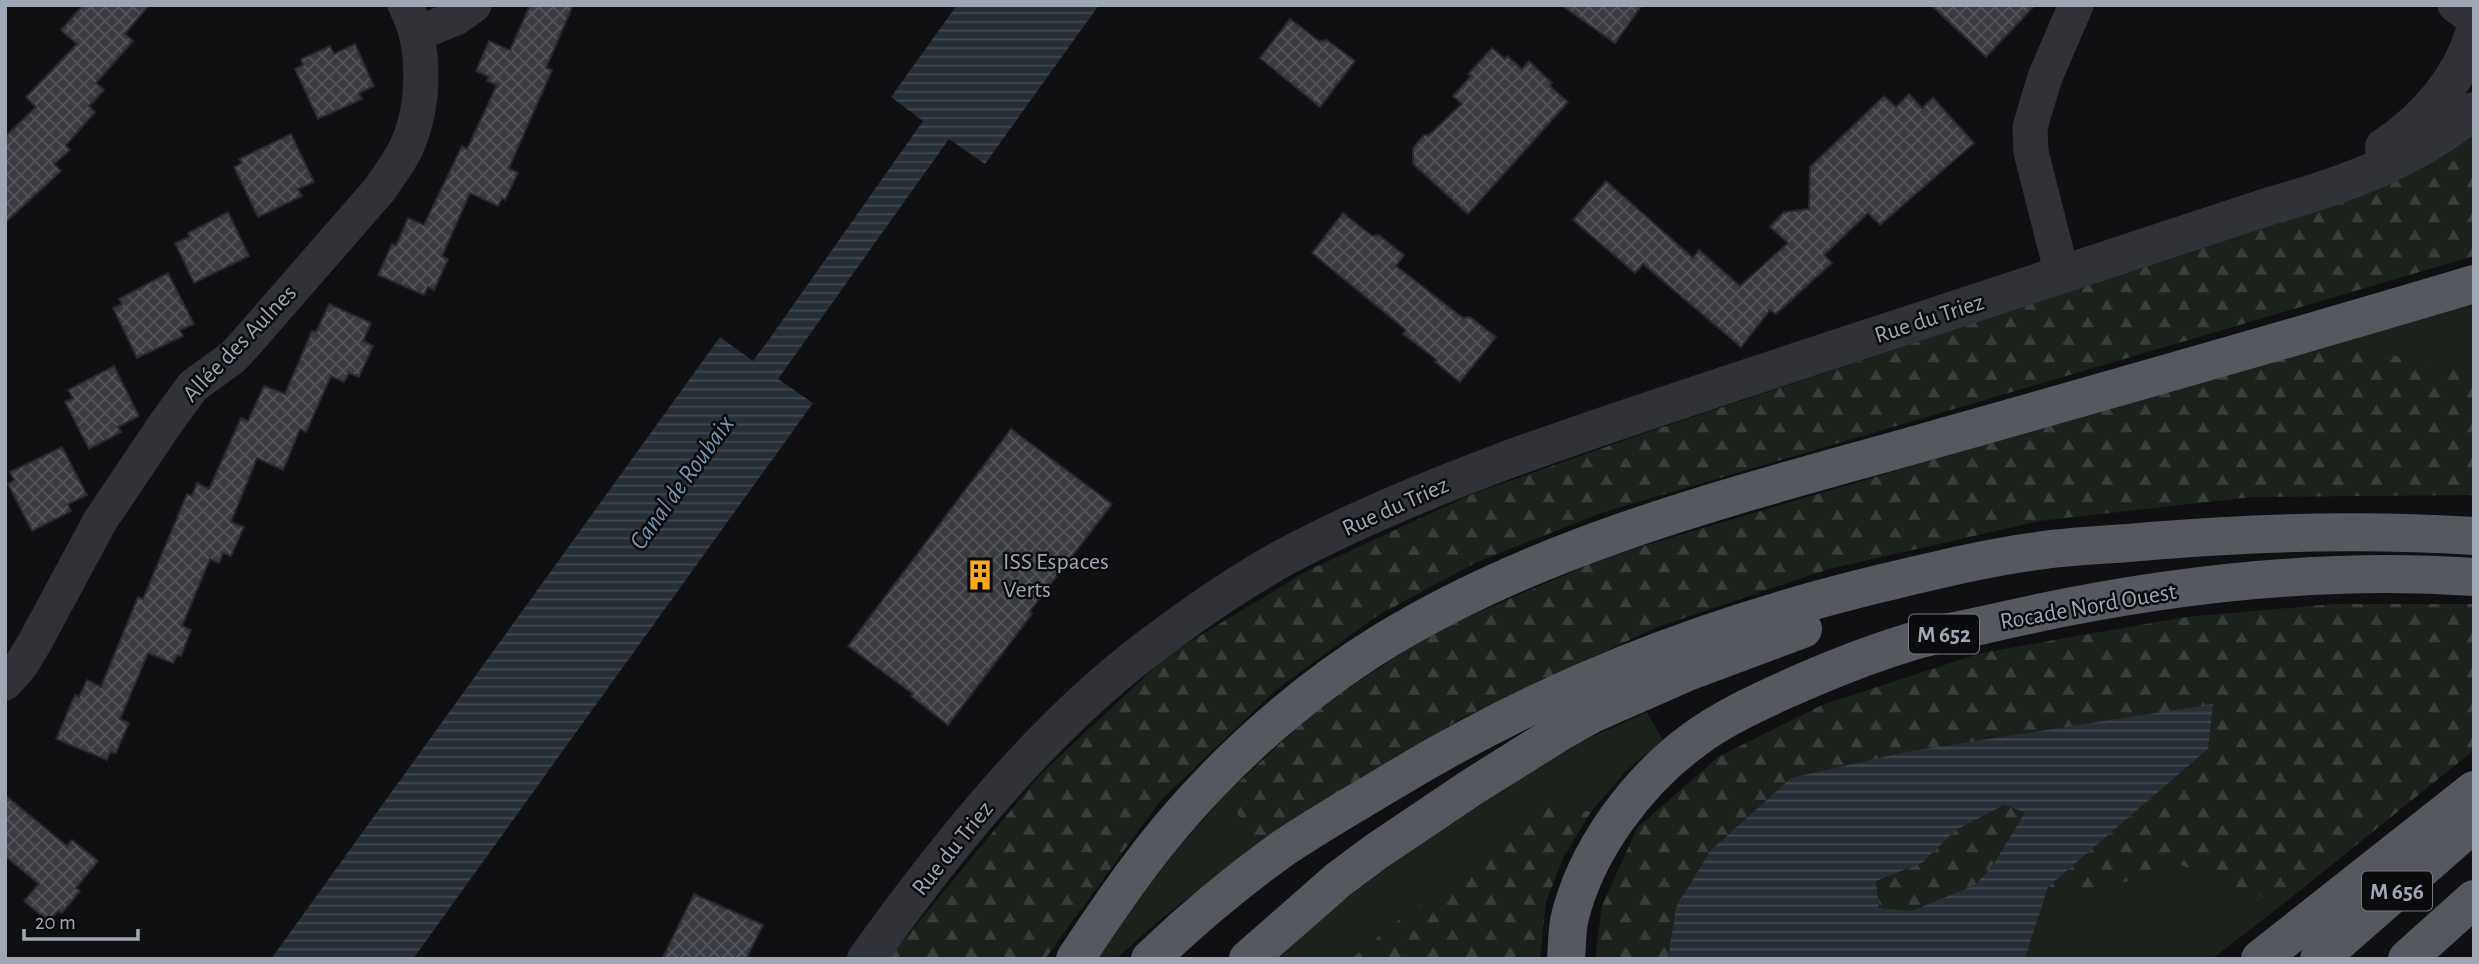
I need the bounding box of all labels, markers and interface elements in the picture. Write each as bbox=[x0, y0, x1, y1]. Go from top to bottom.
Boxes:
street label: Allée des Aulnes bbox=[178, 281, 301, 407]
street label: Rue du Triez bbox=[1872, 290, 1987, 348]
water label: Canal de Roubaix bbox=[625, 410, 739, 554]
street label: Rue du Triez bbox=[1339, 473, 1452, 541]
place label: ISS Espaces Verts bbox=[1003, 550, 1109, 602]
building icon: ISS Espaces Verts bbox=[963, 558, 997, 592]
street label: Rocade Nord Ouest bbox=[1998, 580, 2178, 634]
road number: M 652 bbox=[1909, 614, 1979, 654]
street label: Rue du Triez bbox=[908, 797, 998, 900]
road number: M 656 bbox=[2362, 872, 2432, 911]
scale bar bbox=[24, 898, 138, 942]
text: 20 m bbox=[35, 912, 76, 933]

